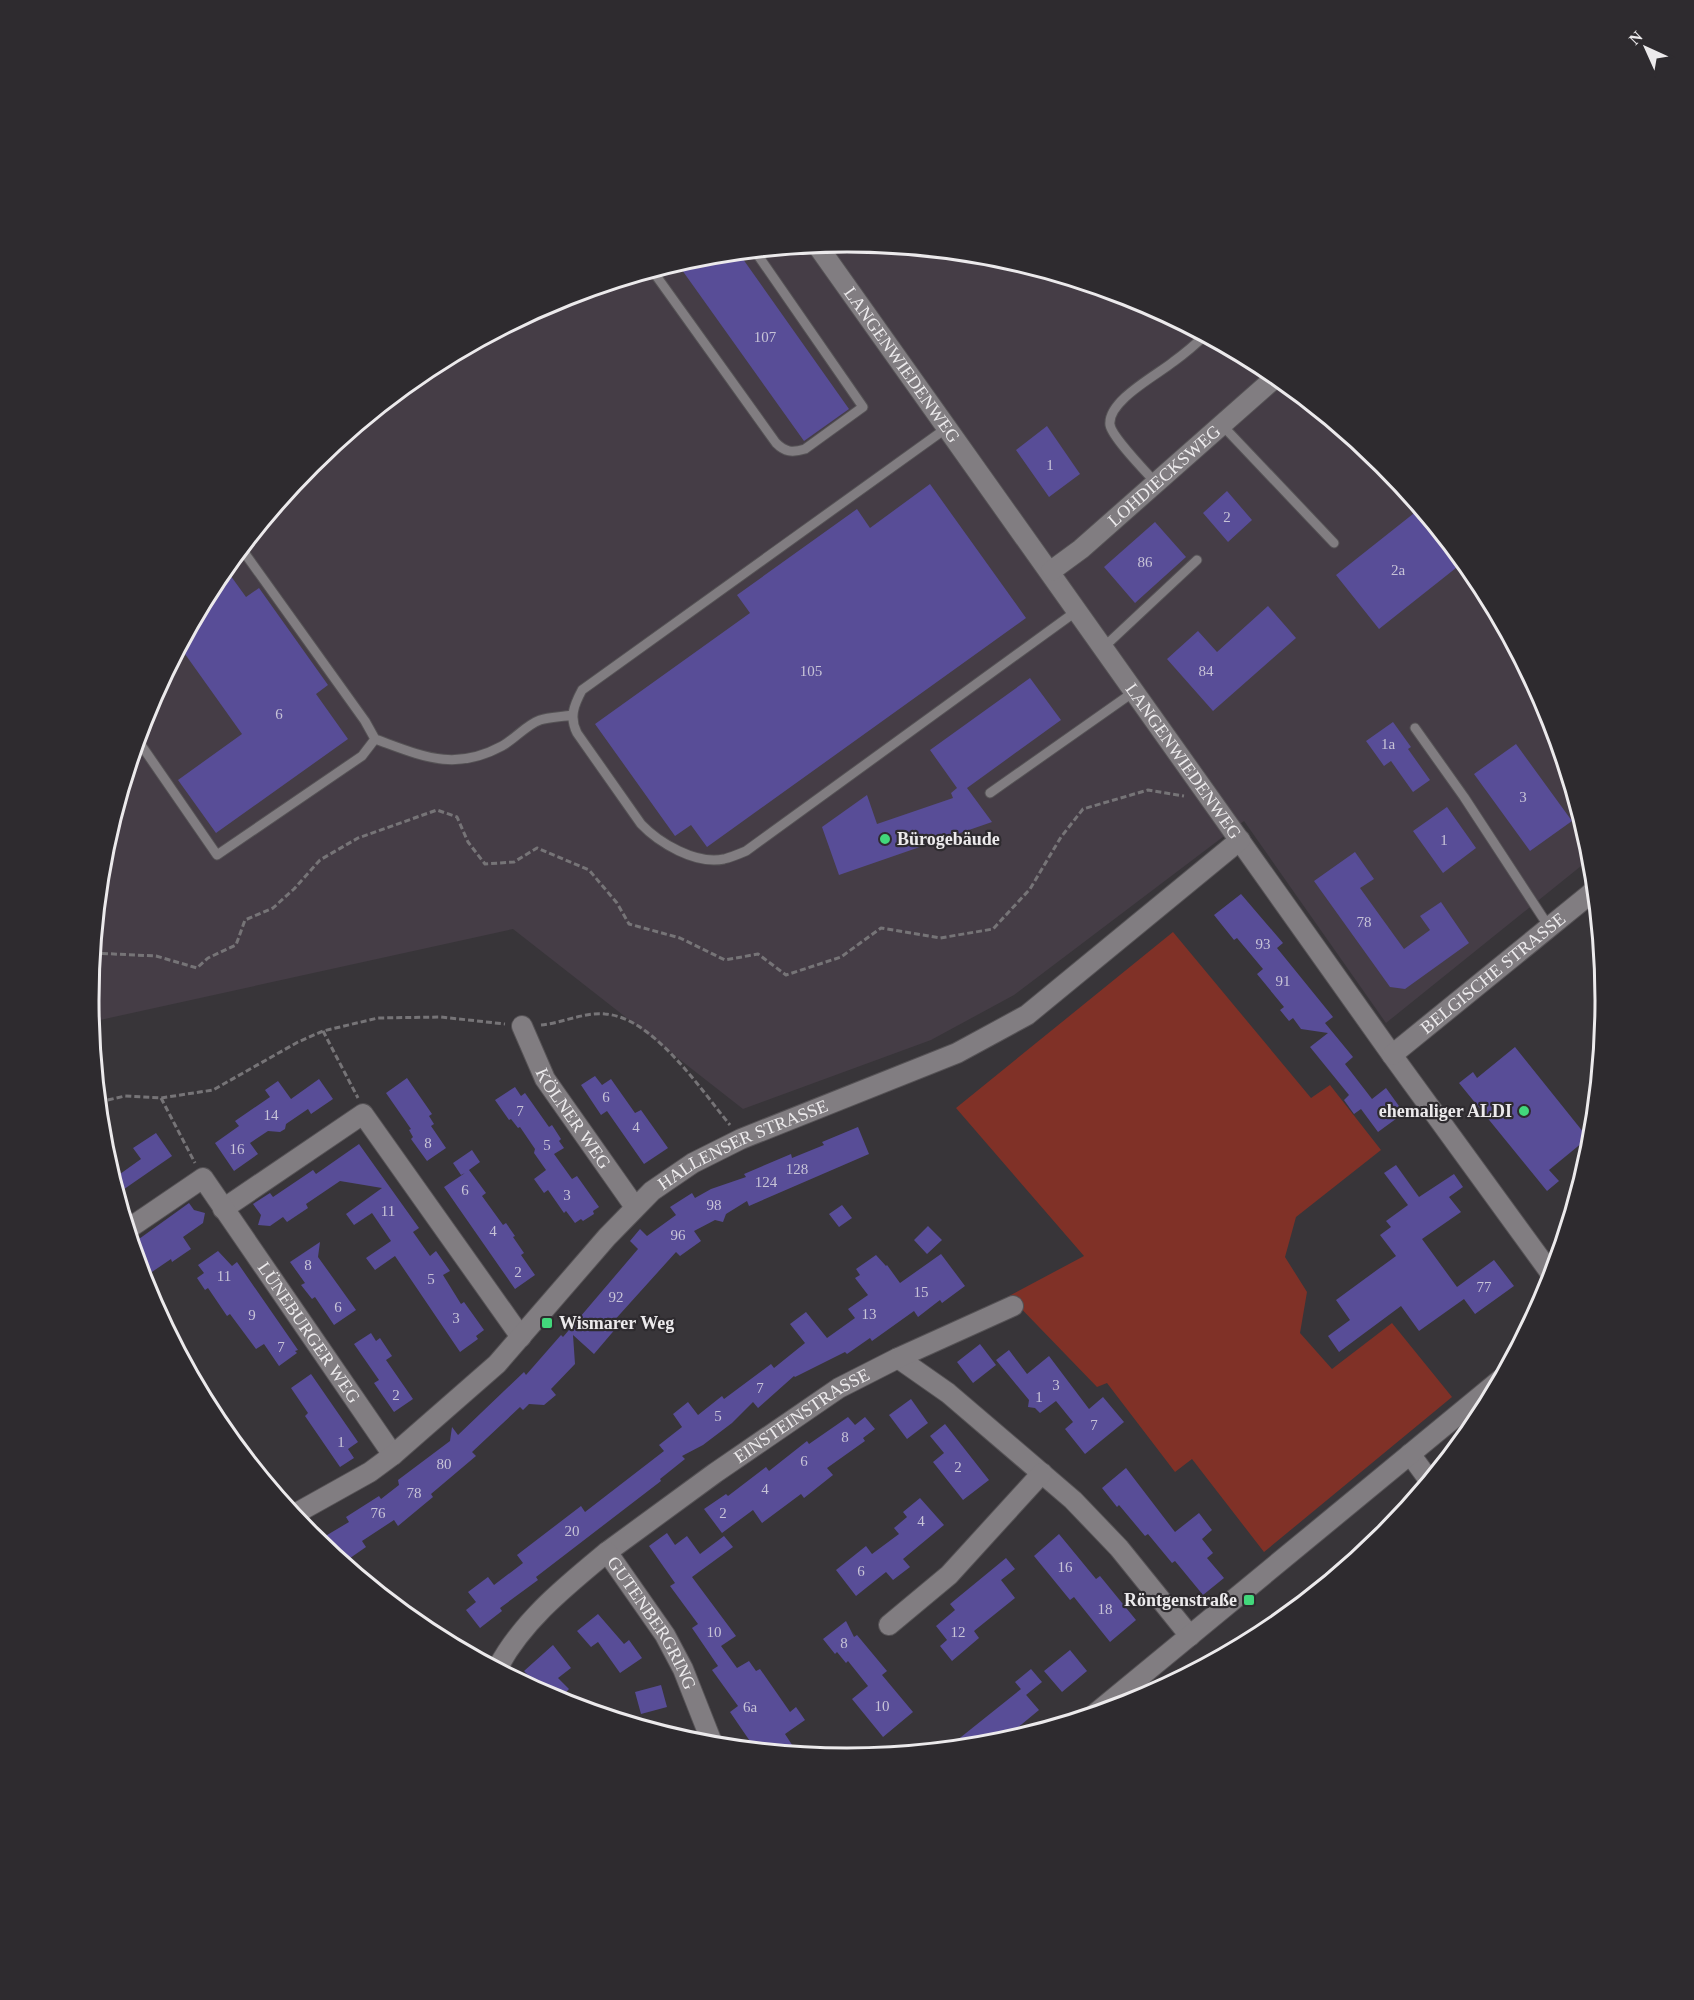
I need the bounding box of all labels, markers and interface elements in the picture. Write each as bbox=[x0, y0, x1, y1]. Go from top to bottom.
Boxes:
north arrow bbox=[1616, 18, 1676, 78]
text: N bbox=[1626, 27, 1646, 48]
street label: LANGENWIEDENWEG bbox=[840, 283, 964, 446]
house number: 107 bbox=[754, 329, 777, 345]
street label: LOHDIECKSWEG bbox=[1104, 421, 1224, 531]
house number: 1 bbox=[1046, 457, 1054, 473]
house number: 2 bbox=[1223, 509, 1231, 525]
house number: 86 bbox=[1138, 554, 1153, 570]
house number: 2a bbox=[1391, 562, 1405, 578]
house number: 105 bbox=[800, 663, 822, 679]
house number: 84 bbox=[1199, 663, 1214, 679]
street label: LANGENWIEDENWEG bbox=[1121, 680, 1245, 843]
house number: 6 bbox=[275, 706, 283, 722]
house number: 1a bbox=[1381, 736, 1395, 752]
house number: 3 bbox=[1519, 789, 1527, 805]
place label: Bürogebäude bbox=[897, 829, 1000, 849]
marker: Bürogebäude bbox=[878, 832, 892, 846]
house number: 1 bbox=[1440, 832, 1448, 848]
street label: BELGISCHE STRASSE bbox=[1416, 908, 1569, 1038]
house number: 78 bbox=[1357, 914, 1372, 930]
house number: 93 bbox=[1256, 936, 1271, 952]
house number: 91 bbox=[1276, 973, 1291, 989]
street label: KÖLNER WEG bbox=[531, 1065, 615, 1173]
house number: 6 bbox=[602, 1089, 610, 1105]
street label: HALLENSER STRASSE bbox=[654, 1095, 831, 1194]
place label: ehemaliger ALDI bbox=[1379, 1101, 1512, 1121]
house number: 7 bbox=[516, 1103, 524, 1119]
marker: ehemaliger ALDI bbox=[1517, 1104, 1531, 1118]
house number: 14 bbox=[264, 1107, 279, 1123]
house number: 4 bbox=[632, 1119, 640, 1135]
house number: 8 bbox=[424, 1135, 432, 1151]
house number: 5 bbox=[543, 1137, 551, 1153]
house number: 16 bbox=[230, 1141, 245, 1157]
house number: 128 bbox=[786, 1161, 808, 1177]
house number: 124 bbox=[755, 1174, 778, 1190]
house number: 6 bbox=[461, 1182, 469, 1198]
house number: 3 bbox=[563, 1187, 571, 1203]
house number: 98 bbox=[707, 1197, 722, 1213]
house number: 11 bbox=[381, 1203, 395, 1219]
house number: 4 bbox=[489, 1223, 497, 1239]
house number: 96 bbox=[671, 1227, 686, 1243]
house number: 8 bbox=[304, 1257, 312, 1273]
street label: LÜNEBURGER WEG bbox=[254, 1258, 364, 1407]
house number: 2 bbox=[514, 1264, 522, 1280]
house number: 11 bbox=[217, 1268, 231, 1284]
house number: 5 bbox=[427, 1271, 435, 1287]
house number: 77 bbox=[1477, 1279, 1492, 1295]
house number: 15 bbox=[914, 1284, 929, 1300]
house number: 92 bbox=[609, 1289, 624, 1305]
house number: 6 bbox=[334, 1299, 342, 1315]
house number: 13 bbox=[862, 1306, 877, 1322]
house number: 9 bbox=[248, 1307, 256, 1323]
house number: 3 bbox=[452, 1310, 460, 1326]
place label: Wismarer Weg bbox=[559, 1313, 674, 1333]
marker: Wismarer Weg bbox=[540, 1316, 554, 1330]
house number: 7 bbox=[277, 1339, 285, 1355]
street label: EINSTEINSTRASSE bbox=[730, 1364, 873, 1467]
house number: 3 bbox=[1052, 1377, 1060, 1393]
house number: 7 bbox=[756, 1380, 764, 1396]
house number: 2 bbox=[392, 1387, 400, 1403]
house number: 1 bbox=[1035, 1389, 1043, 1405]
house number: 5 bbox=[714, 1408, 722, 1424]
house number: 7 bbox=[1090, 1417, 1098, 1433]
house number: 8 bbox=[841, 1429, 849, 1445]
house number: 1 bbox=[337, 1434, 345, 1450]
house number: 6 bbox=[800, 1453, 808, 1469]
house number: 80 bbox=[437, 1456, 452, 1472]
house number: 2 bbox=[954, 1459, 962, 1475]
house number: 4 bbox=[761, 1481, 769, 1497]
house number: 78 bbox=[407, 1485, 422, 1501]
house number: 76 bbox=[371, 1505, 386, 1521]
house number: 2 bbox=[719, 1505, 727, 1521]
house number: 4 bbox=[917, 1513, 925, 1529]
house number: 20 bbox=[565, 1523, 580, 1539]
street label: GUTENBERGRING bbox=[603, 1553, 700, 1692]
house number: 16 bbox=[1058, 1559, 1073, 1575]
house number: 6 bbox=[857, 1563, 865, 1579]
place label: Röntgenstraße bbox=[1124, 1590, 1237, 1610]
marker: Röntgenstraße bbox=[1242, 1593, 1256, 1607]
house number: 18 bbox=[1098, 1601, 1113, 1617]
house number: 10 bbox=[707, 1624, 722, 1640]
house number: 12 bbox=[951, 1624, 966, 1640]
house number: 8 bbox=[840, 1635, 848, 1651]
house number: 10 bbox=[875, 1698, 890, 1714]
house number: 6a bbox=[743, 1699, 757, 1715]

